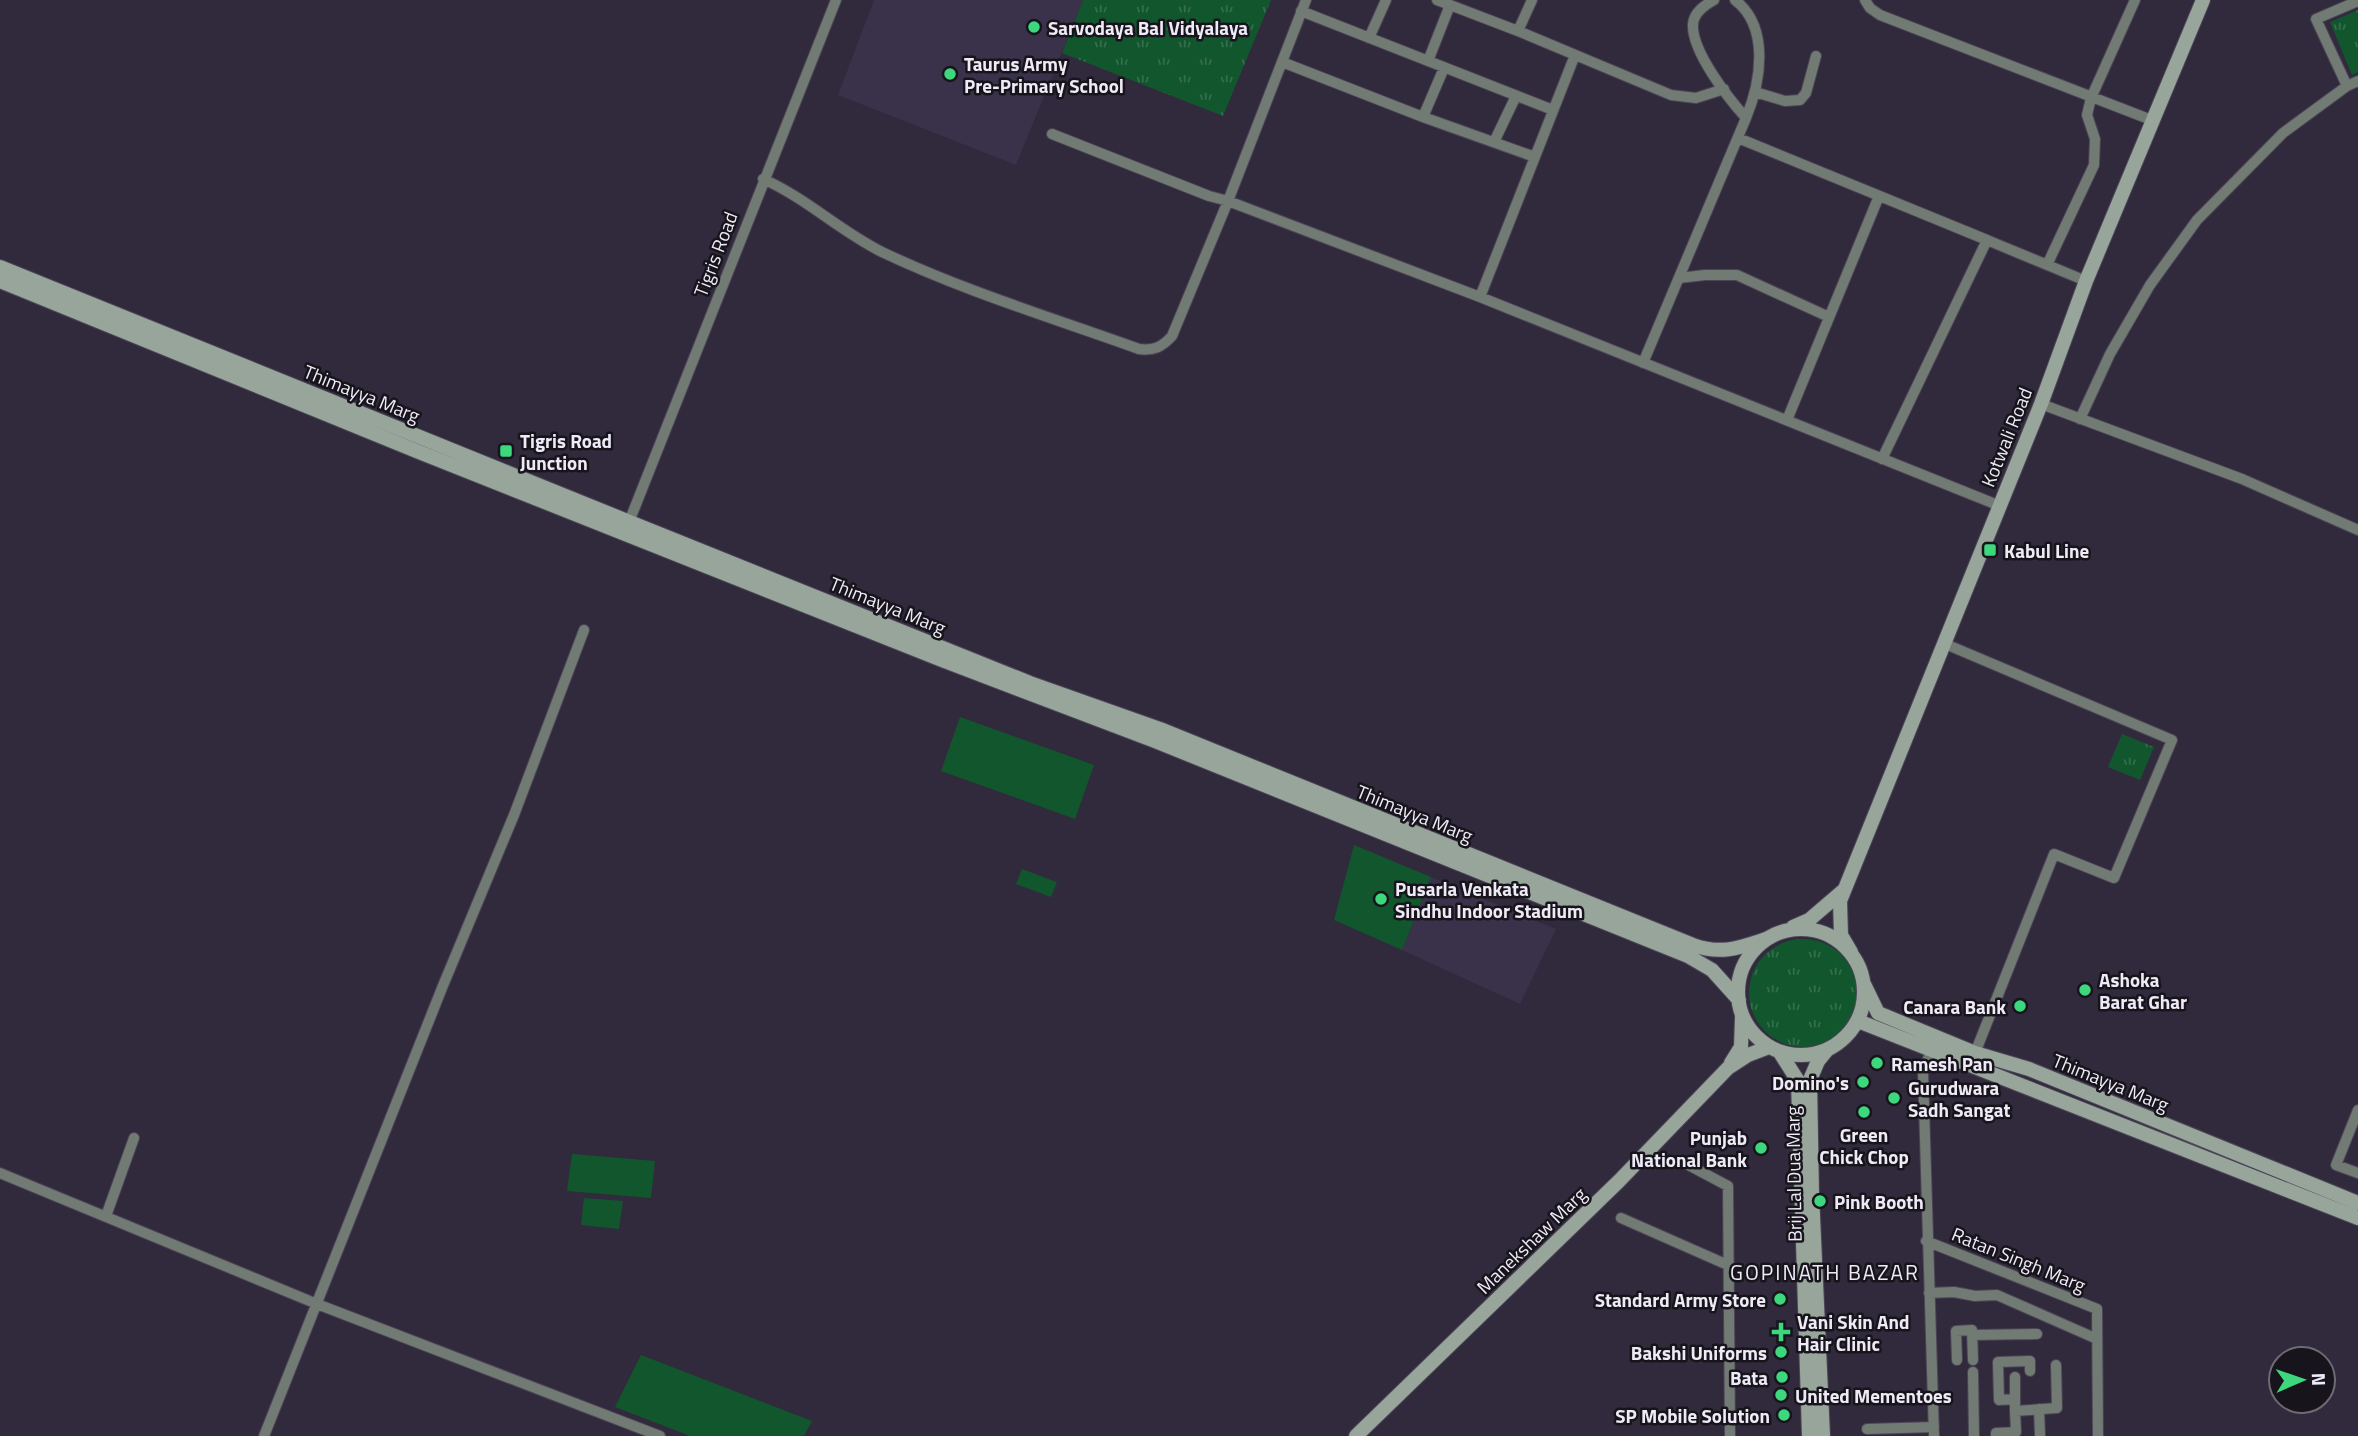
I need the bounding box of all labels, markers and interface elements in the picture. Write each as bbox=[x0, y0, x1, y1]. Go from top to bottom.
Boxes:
place label: Sarvodaya Bal Vidyalaya bbox=[1048, 13, 1248, 42]
marker: Sarvodaya Bal Vidyalaya bbox=[1026, 19, 1042, 35]
place label: Taurus Army Pre-Primary School bbox=[964, 49, 1124, 100]
marker: Taurus Army Pre-Primary School bbox=[942, 66, 958, 82]
street label: Tigris Road bbox=[686, 207, 744, 301]
street label: Thimayya Marg bbox=[299, 356, 425, 430]
street label: Kotwali Road bbox=[1973, 383, 2039, 491]
place label: Tigris Road Junction bbox=[520, 426, 612, 477]
marker: Tigris Road Junction bbox=[498, 443, 514, 459]
place label: Kabul Line bbox=[2004, 536, 2089, 565]
marker: Kabul Line bbox=[1982, 542, 1998, 558]
street label: Thimayya Marg bbox=[825, 568, 951, 642]
street label: Thimayya Marg bbox=[1352, 776, 1478, 850]
place label: Pusarla Venkata Sindhu Indoor Stadium bbox=[1395, 874, 1583, 925]
marker: Pusarla Venkata Sindhu Indoor Stadium bbox=[1373, 891, 1389, 907]
place label: Ashoka Barat Ghar bbox=[2099, 965, 2187, 1016]
marker: Ashoka Barat Ghar bbox=[2077, 982, 2093, 998]
place label: Canara Bank bbox=[1903, 992, 2006, 1021]
marker: Canara Bank bbox=[2012, 998, 2028, 1014]
street label: Thimayya Marg bbox=[2048, 1045, 2174, 1119]
place label: Ramesh Pan bbox=[1891, 1049, 1993, 1078]
marker: Ramesh Pan bbox=[1869, 1055, 1885, 1071]
place label: Domino's bbox=[1772, 1068, 1849, 1097]
place label: Gurudwara Sadh Sangat bbox=[1908, 1073, 2011, 1124]
marker: Domino's bbox=[1855, 1074, 1871, 1090]
marker: Gurudwara Sadh Sangat bbox=[1886, 1090, 1902, 1106]
marker: Green Chick Chop bbox=[1856, 1104, 1872, 1120]
street label: Brij Lal Dua Marg bbox=[1777, 1106, 1809, 1242]
place label: Green Chick Chop bbox=[1819, 1120, 1909, 1171]
place label: Punjab National Bank bbox=[1631, 1123, 1747, 1174]
marker: Punjab National Bank bbox=[1753, 1140, 1769, 1156]
street label: Manekshaw Marg bbox=[1469, 1180, 1593, 1300]
place label: Pink Booth bbox=[1834, 1187, 1924, 1216]
marker: Pink Booth bbox=[1812, 1193, 1828, 1209]
street label: Ratan Singh Marg bbox=[1948, 1219, 2091, 1299]
district label: GOPINATH BAZAR bbox=[1730, 1256, 1920, 1288]
place label: Standard Army Store bbox=[1595, 1285, 1766, 1314]
marker: Standard Army Store bbox=[1772, 1291, 1788, 1307]
place label: Vani Skin And Hair Clinic bbox=[1797, 1307, 1909, 1358]
marker: Vani Skin And Hair Clinic bbox=[1771, 1322, 1791, 1342]
place label: Bakshi Uniforms bbox=[1631, 1338, 1767, 1367]
marker: Bakshi Uniforms bbox=[1773, 1344, 1789, 1360]
north arrow bbox=[2267, 1345, 2337, 1415]
place label: Bata bbox=[1730, 1363, 1768, 1392]
marker: Bata bbox=[1774, 1369, 1790, 1385]
text: N bbox=[2305, 1372, 2334, 1386]
place label: United Mementoes bbox=[1795, 1381, 1952, 1410]
marker: United Mementoes bbox=[1773, 1387, 1789, 1403]
place label: SP Mobile Solution bbox=[1615, 1401, 1770, 1430]
marker: SP Mobile Solution bbox=[1776, 1407, 1792, 1423]

